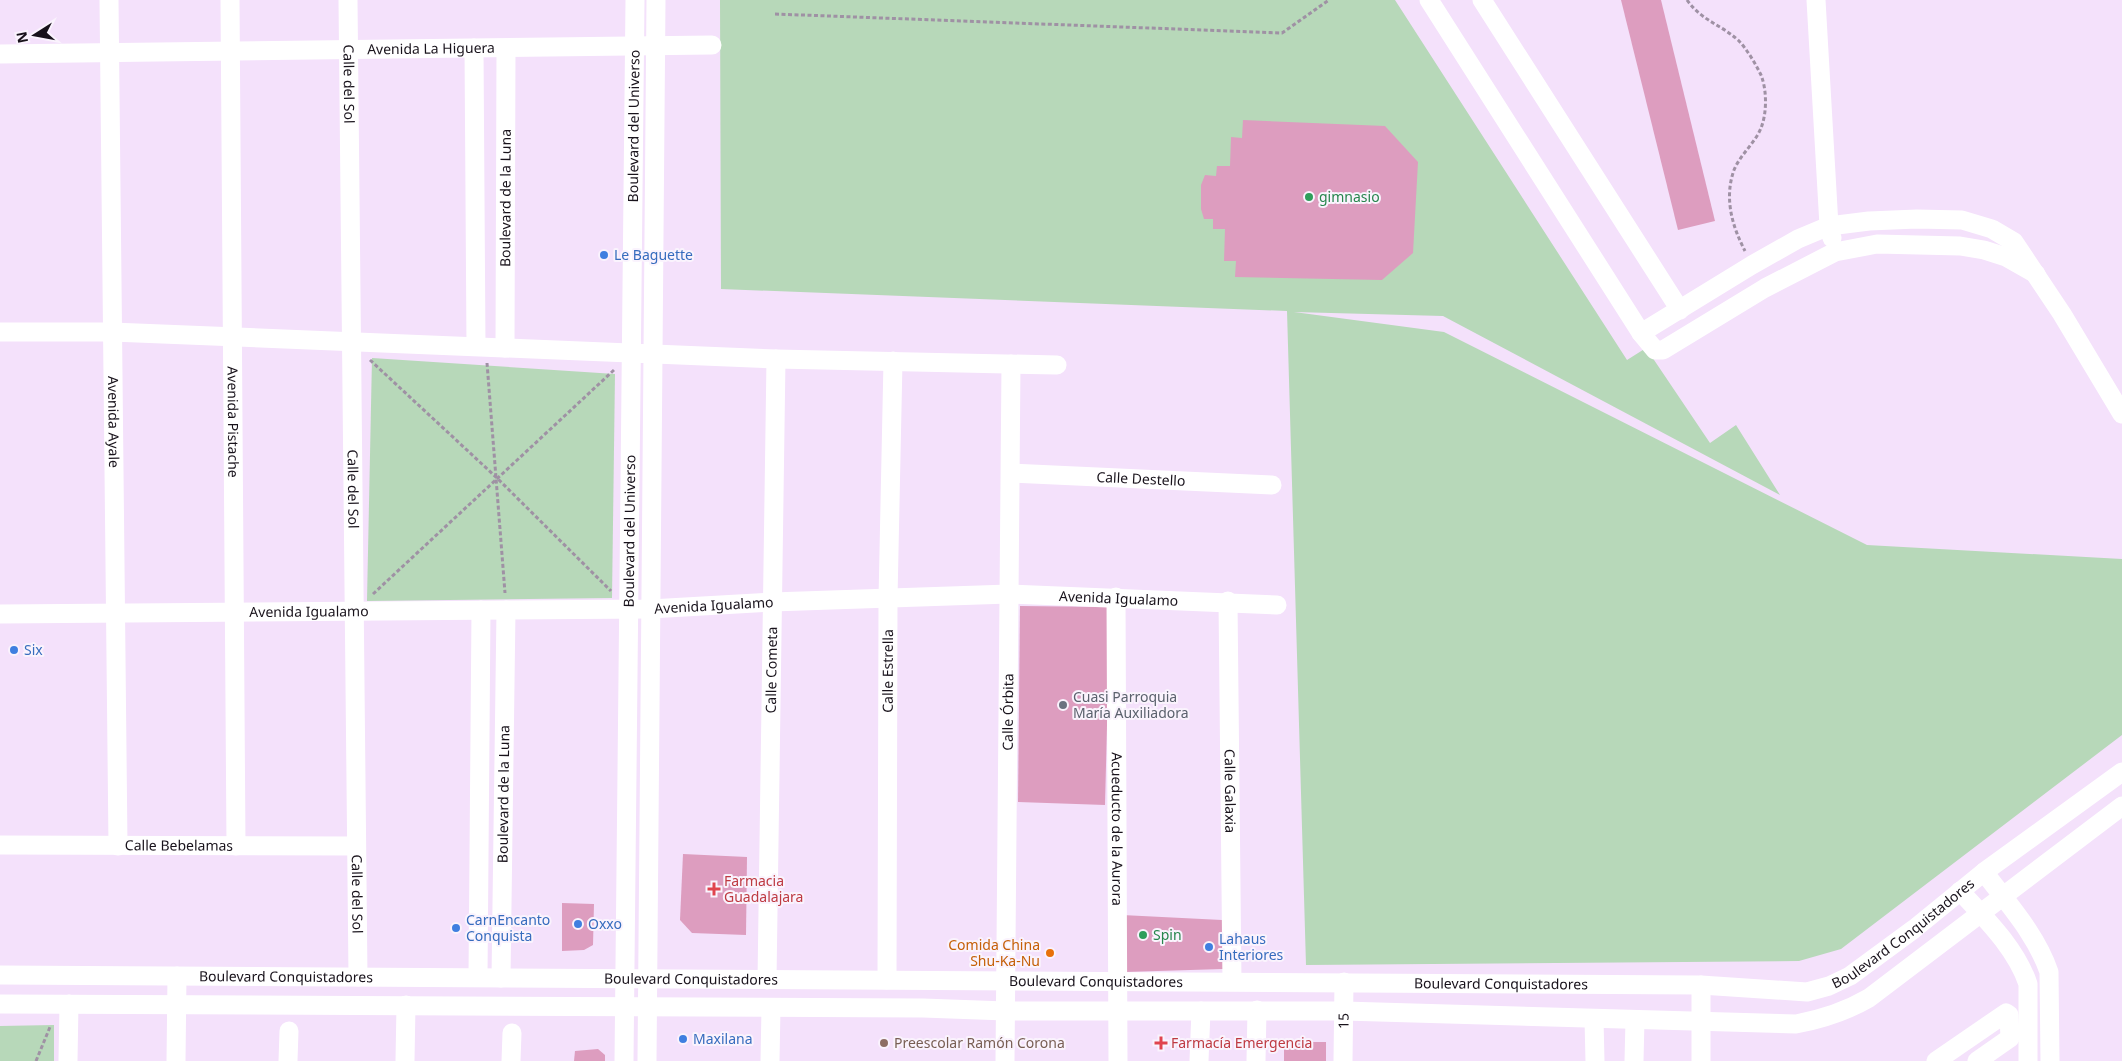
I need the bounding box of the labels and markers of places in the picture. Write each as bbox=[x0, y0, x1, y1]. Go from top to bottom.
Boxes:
place label: gimnasio bbox=[1319, 187, 1380, 206]
marker: gimnasio bbox=[1303, 191, 1315, 203]
place label: Le Baguette bbox=[614, 245, 693, 264]
marker: Le Baguette bbox=[598, 249, 610, 261]
place label: Six bbox=[24, 640, 43, 659]
marker: Six bbox=[8, 644, 20, 656]
place label: Cuasi Parroquia María Auxiliadora bbox=[1073, 687, 1189, 722]
marker: Cuasi Parroquia María Auxiliadora bbox=[1057, 699, 1069, 711]
place label: Farmacia Guadalajara bbox=[724, 871, 803, 906]
marker: Farmacia Guadalajara bbox=[708, 883, 720, 895]
place label: CarnEncanto Conquista bbox=[466, 910, 550, 945]
place label: Oxxo bbox=[588, 914, 622, 933]
marker: Oxxo bbox=[572, 918, 584, 930]
marker: CarnEncanto Conquista bbox=[450, 922, 462, 934]
place label: Spin bbox=[1153, 925, 1182, 944]
marker: Spin bbox=[1137, 929, 1149, 941]
place label: Lahaus Interiores bbox=[1219, 929, 1284, 964]
place label: Comida China Shu-Ka-Nu bbox=[948, 935, 1040, 970]
marker: Lahaus Interiores bbox=[1203, 941, 1215, 953]
marker: Comida China Shu-Ka-Nu bbox=[1044, 947, 1056, 959]
place label: Maxilana bbox=[693, 1029, 753, 1048]
marker: Maxilana bbox=[677, 1033, 689, 1045]
place label: Preescolar Ramón Corona bbox=[894, 1033, 1065, 1052]
place label: Farmacía Emergencia bbox=[1171, 1033, 1312, 1052]
marker: Preescolar Ramón Corona bbox=[878, 1037, 890, 1049]
marker: Farmacía Emergencia bbox=[1155, 1037, 1167, 1049]

